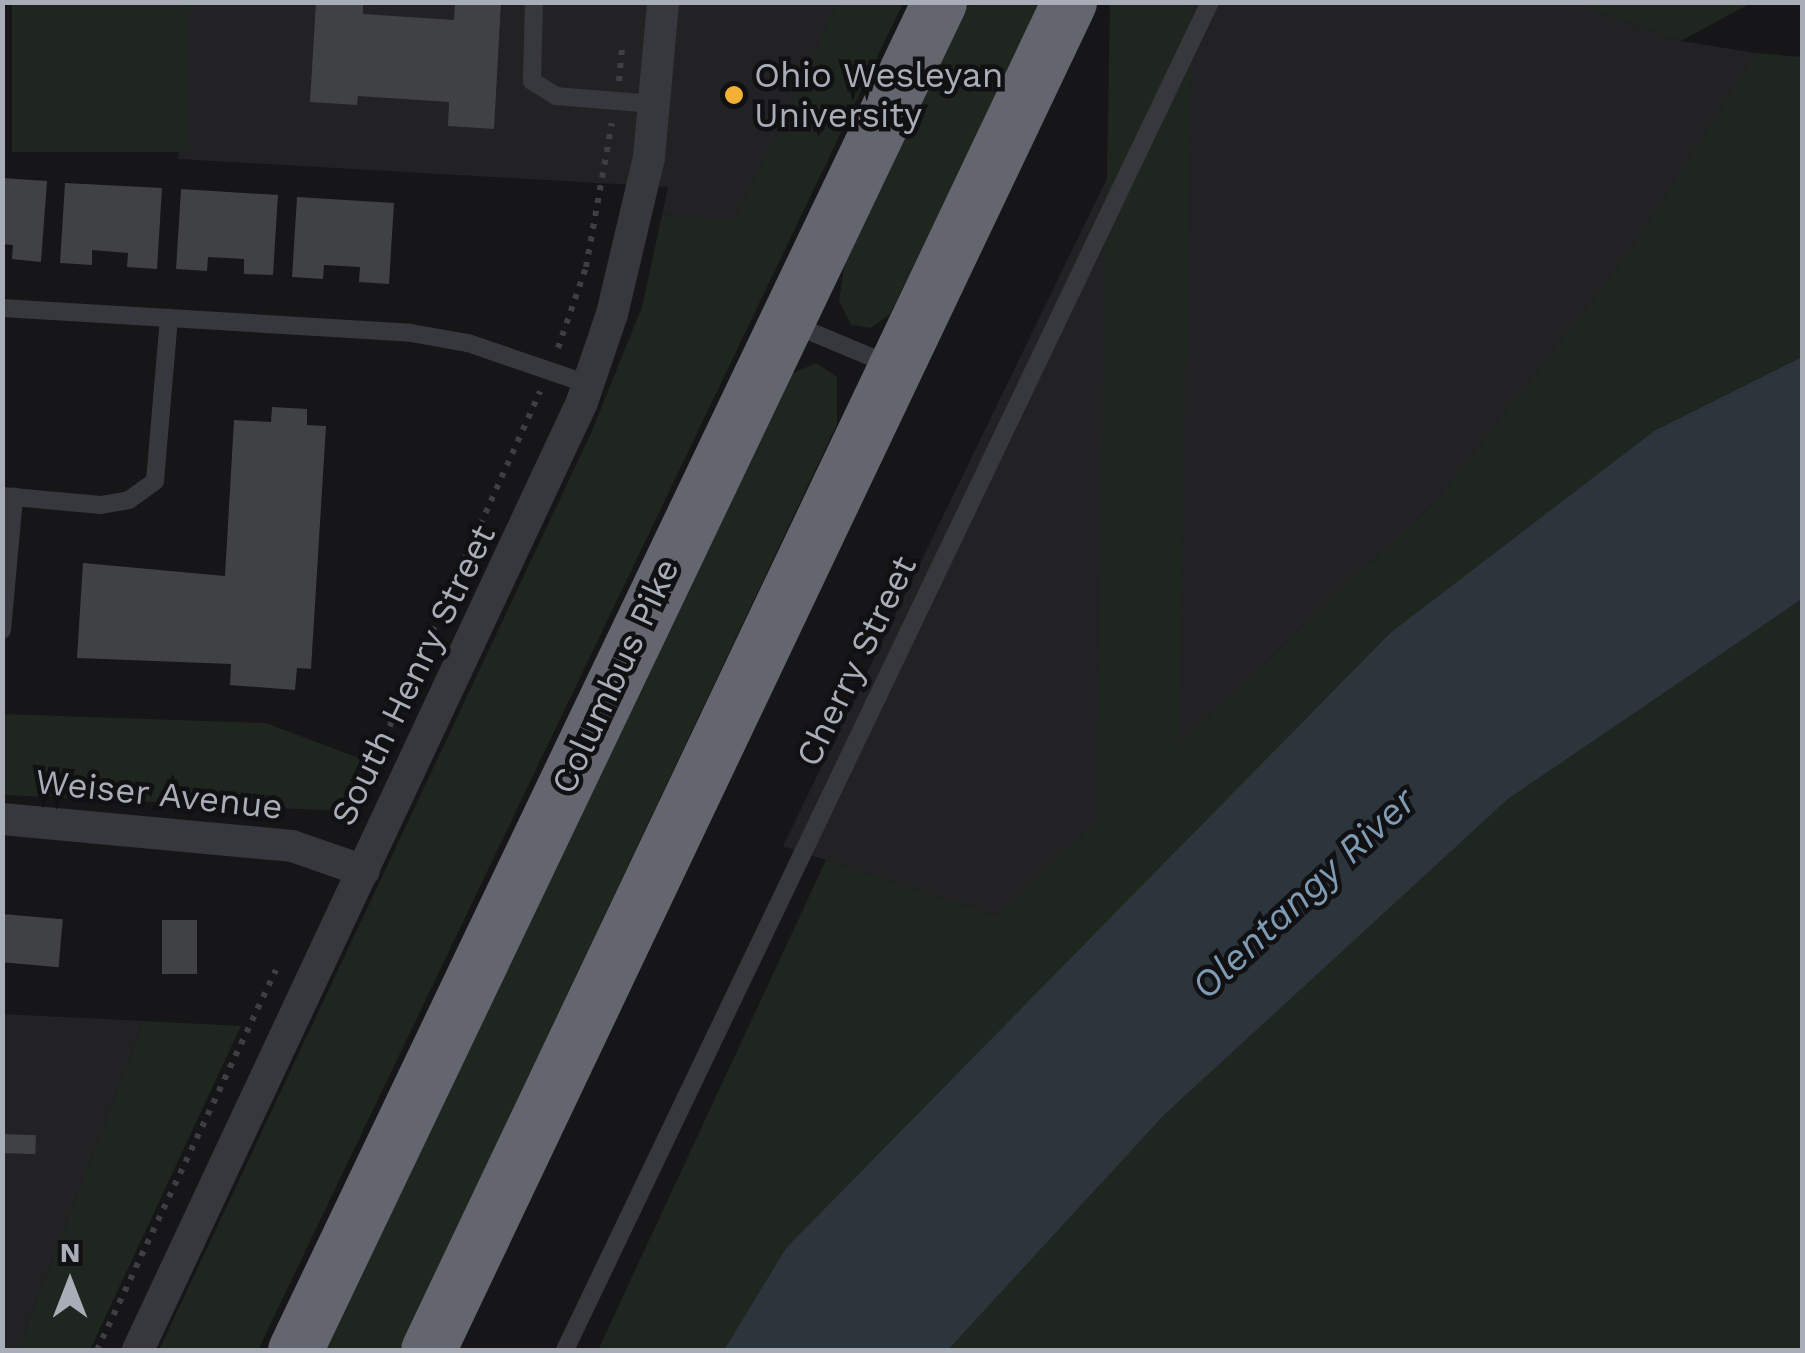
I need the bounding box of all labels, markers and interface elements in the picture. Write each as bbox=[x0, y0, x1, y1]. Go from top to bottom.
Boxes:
place label: Ohio Wesleyan University bbox=[754, 54, 1004, 136]
marker: Ohio Wesleyan University bbox=[723, 84, 745, 106]
street label: South Henry Street bbox=[322, 517, 504, 833]
street label: Cherry Street bbox=[787, 549, 925, 773]
street label: Columbus Pike bbox=[542, 552, 688, 800]
street label: Weiser Avenue bbox=[32, 760, 286, 828]
water label: Olentangy River bbox=[1182, 778, 1426, 1010]
north arrow bbox=[20, 1233, 120, 1333]
text: N bbox=[60, 1236, 80, 1269]

